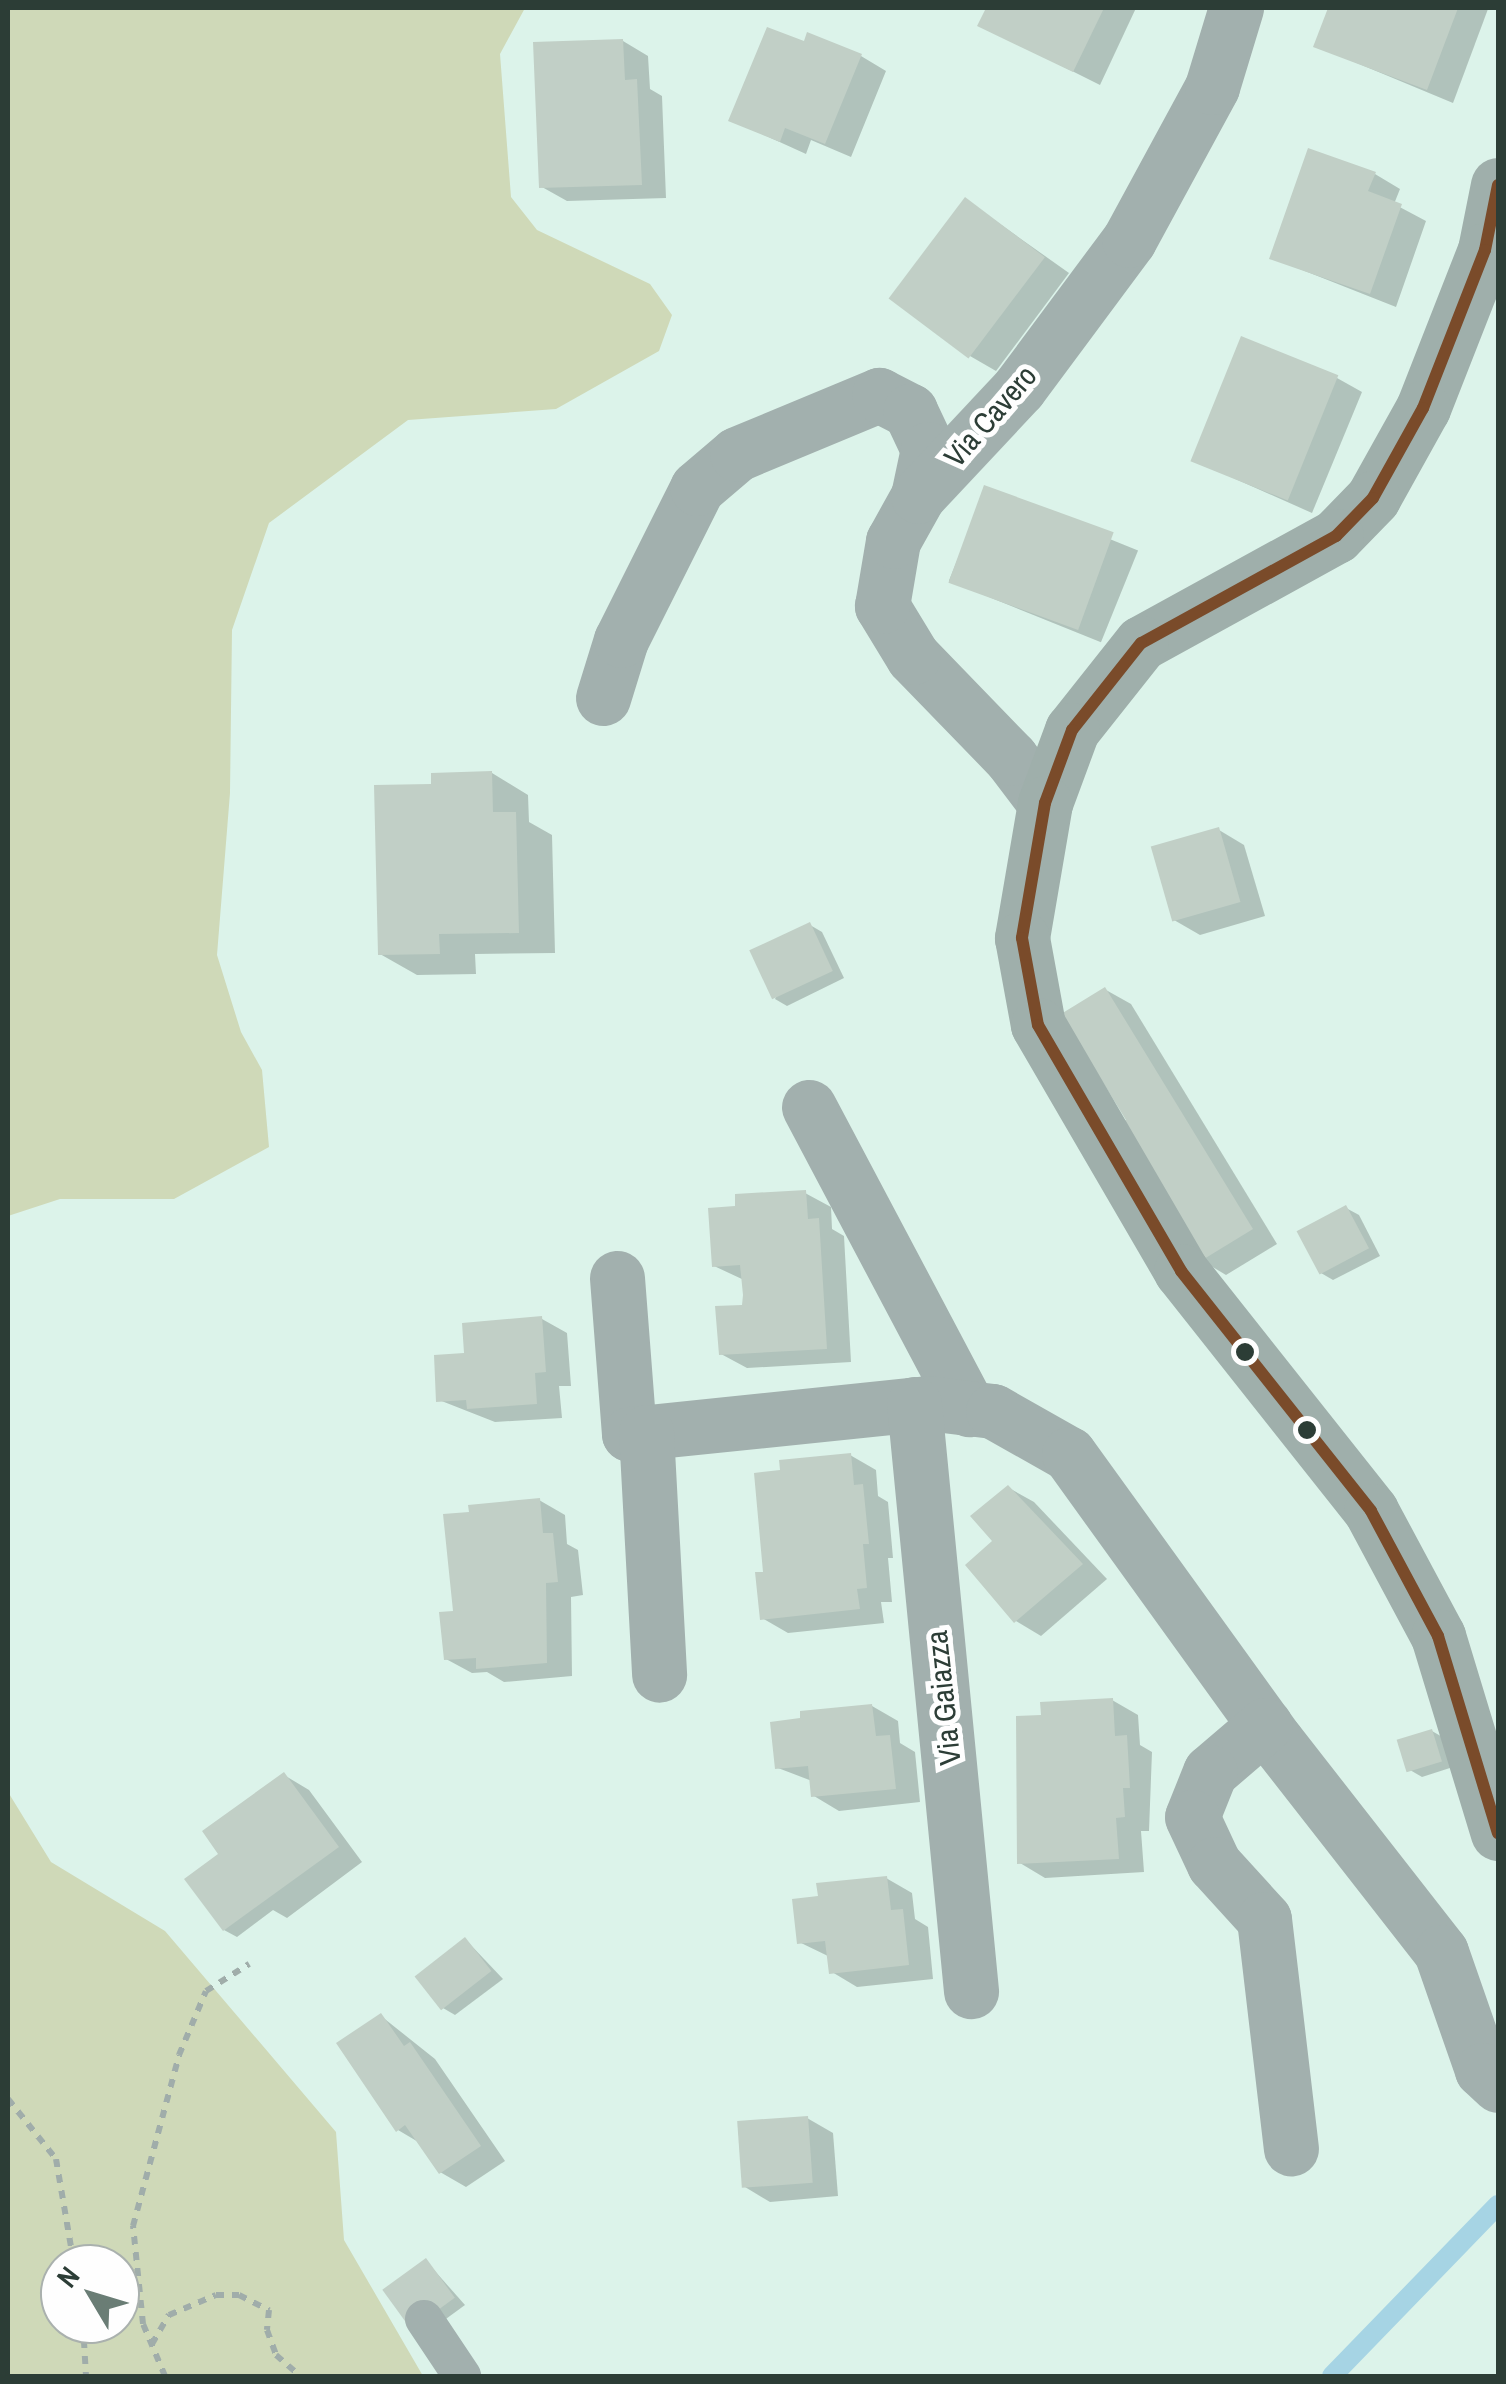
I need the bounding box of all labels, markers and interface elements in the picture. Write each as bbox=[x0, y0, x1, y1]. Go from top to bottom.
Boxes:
street label: Via Cavero bbox=[936, 358, 1044, 474]
unlabelled marker bbox=[1235, 1342, 1255, 1362]
unlabelled marker bbox=[1297, 1420, 1317, 1440]
street label: Via Gaiazza bbox=[918, 1629, 968, 1767]
north arrow bbox=[40, 2244, 140, 2344]
text: N bbox=[48, 2259, 88, 2295]

